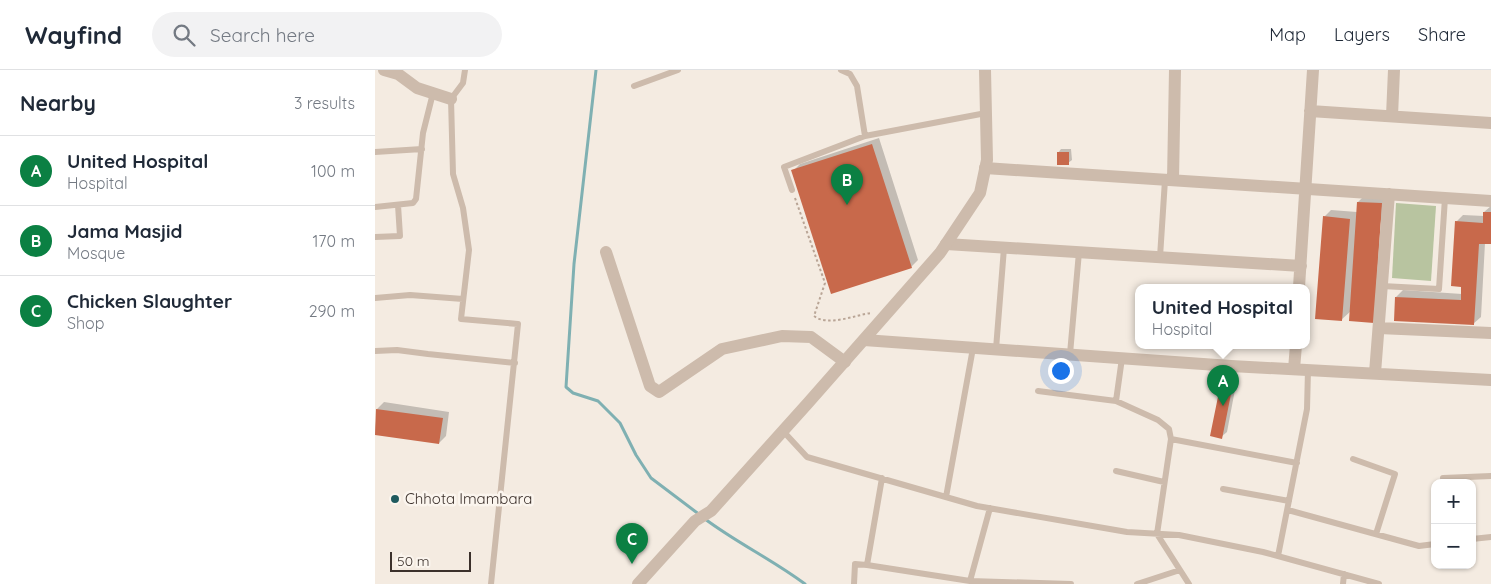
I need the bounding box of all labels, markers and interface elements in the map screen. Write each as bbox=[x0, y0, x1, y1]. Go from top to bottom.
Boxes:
search box bbox=[152, 12, 502, 57]
text: Wayfind bbox=[25, 20, 122, 50]
icon: search bbox=[170, 21, 198, 49]
text: Search here bbox=[210, 23, 315, 47]
text: Map bbox=[1269, 23, 1306, 46]
text: Layers bbox=[1334, 23, 1390, 46]
text: Share bbox=[1418, 23, 1466, 46]
text: Nearby bbox=[20, 90, 96, 116]
text: 3 results bbox=[294, 93, 355, 113]
text: United Hospital bbox=[67, 149, 208, 173]
text: A bbox=[31, 161, 41, 181]
text: 100 m bbox=[311, 161, 355, 181]
pin: B bbox=[831, 164, 863, 205]
text: Hospital bbox=[67, 173, 128, 193]
text: Jama Masjid bbox=[67, 219, 182, 243]
text: B bbox=[31, 231, 41, 251]
text: 170 m bbox=[312, 231, 355, 251]
text: Mosque bbox=[67, 243, 125, 263]
popup bbox=[1135, 284, 1310, 349]
text: Chicken Slaughter bbox=[67, 289, 232, 313]
text: United Hospital bbox=[1152, 295, 1293, 319]
text: C bbox=[31, 301, 41, 321]
text: 290 m bbox=[309, 301, 355, 321]
text: Shop bbox=[67, 313, 104, 333]
text: Hospital bbox=[1152, 319, 1212, 339]
your location bbox=[1048, 358, 1074, 384]
pin: A bbox=[1207, 365, 1239, 406]
map controls bbox=[1431, 479, 1476, 569]
button: + bbox=[1431, 479, 1476, 524]
place label: Chhota Imambara bbox=[405, 489, 532, 508]
marker: Chhota Imambara bbox=[389, 493, 401, 505]
pin: C bbox=[616, 523, 648, 564]
button: − bbox=[1431, 524, 1476, 569]
scale bar bbox=[390, 549, 471, 572]
text: 50 m bbox=[397, 552, 430, 570]

